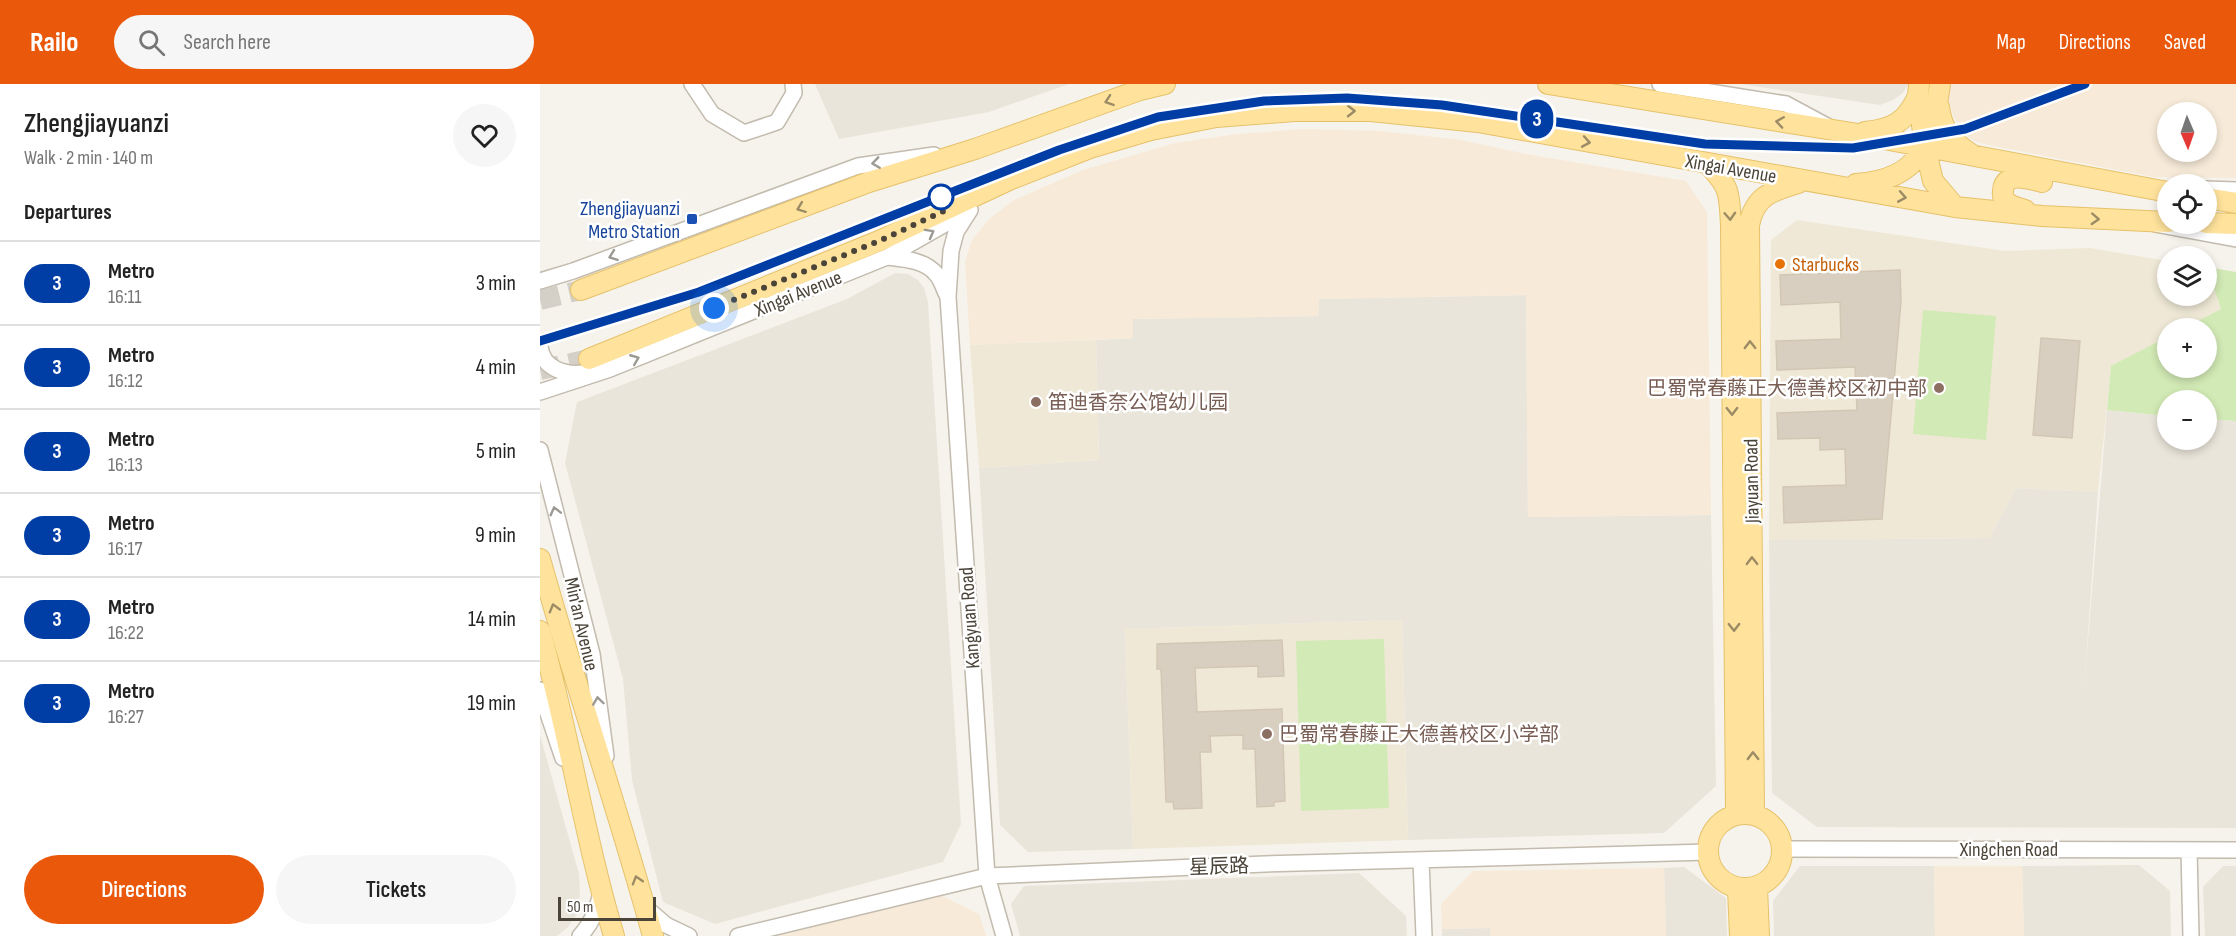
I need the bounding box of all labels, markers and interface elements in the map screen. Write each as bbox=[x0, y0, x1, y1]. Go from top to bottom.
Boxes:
search box bbox=[114, 15, 534, 69]
text: Railo bbox=[30, 26, 78, 59]
icon: search bbox=[135, 26, 168, 59]
text: Search here bbox=[183, 29, 271, 56]
text: Map bbox=[1996, 30, 2026, 55]
text: Directions bbox=[2059, 30, 2131, 55]
text: Saved bbox=[2164, 30, 2206, 55]
one-way arrow bbox=[1104, 93, 1115, 106]
line badge: 3 bbox=[1518, 99, 1556, 138]
north arrow bbox=[2157, 102, 2217, 162]
map controls bbox=[2157, 102, 2217, 450]
button: heart bbox=[453, 104, 516, 167]
one-way arrow bbox=[1347, 105, 1356, 117]
text: Zhengjiayuanzi bbox=[24, 107, 169, 140]
text: 3 bbox=[1532, 107, 1542, 132]
one-way arrow bbox=[1776, 116, 1785, 128]
one-way arrow bbox=[1580, 135, 1590, 148]
text: Walk · 2 min · 140 m bbox=[24, 146, 153, 170]
street label: Xingai Avenue bbox=[1682, 149, 1778, 189]
one-way arrow bbox=[871, 157, 881, 169]
button: locate bbox=[2157, 174, 2217, 234]
unlabelled marker bbox=[928, 184, 954, 210]
one-way arrow bbox=[1897, 191, 1906, 203]
place label: Zhengjiayuanzi Metro Station bbox=[580, 197, 680, 244]
text: Departures bbox=[24, 199, 112, 226]
one-way arrow bbox=[796, 200, 806, 213]
marker: Zhengjiayuanzi Metro Station bbox=[685, 212, 699, 226]
one-way arrow bbox=[1724, 212, 1737, 221]
one-way arrow bbox=[2091, 212, 2100, 225]
one-way arrow bbox=[924, 229, 934, 240]
button: layers bbox=[2157, 246, 2217, 306]
one-way arrow bbox=[608, 249, 619, 261]
place label: Starbucks bbox=[1792, 253, 1859, 277]
marker: Starbucks bbox=[1773, 257, 1787, 271]
text: Metro bbox=[108, 258, 155, 285]
street label: Xingai Avenue bbox=[750, 266, 845, 323]
text: 3 min bbox=[476, 270, 516, 297]
text: 3 bbox=[52, 271, 62, 296]
text: 16:11 bbox=[108, 285, 142, 309]
your location bbox=[699, 293, 729, 323]
button: + bbox=[2157, 318, 2217, 378]
one-way arrow bbox=[1744, 340, 1756, 349]
text: Metro bbox=[108, 342, 155, 369]
text: 4 min bbox=[476, 354, 516, 381]
one-way arrow bbox=[629, 354, 640, 366]
text: 3 bbox=[52, 355, 62, 380]
text: 16:12 bbox=[108, 369, 143, 393]
place label: 巴蜀常春藤正大德善校区初中部 bbox=[1647, 377, 1927, 401]
marker: 巴蜀常春藤正大德善校区初中部 bbox=[1932, 381, 1946, 395]
button: − bbox=[2157, 390, 2217, 450]
place label: 笛迪香奈公馆幼儿园 bbox=[1048, 391, 1228, 415]
marker: 笛迪香奈公馆幼儿园 bbox=[1029, 395, 1043, 409]
one-way arrow bbox=[1726, 407, 1738, 416]
text: Metro bbox=[108, 426, 155, 453]
text: 5 min bbox=[476, 438, 516, 465]
text: 3 bbox=[52, 439, 62, 464]
street label: Jiayuan Road bbox=[1739, 439, 1765, 524]
text: 16:13 bbox=[108, 453, 143, 477]
one-way arrow bbox=[549, 506, 562, 516]
text: Metro bbox=[108, 510, 155, 537]
text: 9 min bbox=[475, 522, 516, 549]
text: 3 bbox=[52, 523, 62, 548]
text: 16:17 bbox=[108, 537, 143, 561]
one-way arrow bbox=[1746, 556, 1758, 565]
street label: Kangyuan Road bbox=[954, 566, 986, 669]
street label: Min'an Avenue bbox=[559, 575, 603, 673]
text: Metro bbox=[108, 594, 155, 621]
one-way arrow bbox=[549, 604, 561, 614]
text: 14 min bbox=[468, 606, 516, 633]
text: 3 bbox=[52, 607, 62, 632]
text: 16:22 bbox=[108, 621, 144, 645]
one-way arrow bbox=[1728, 623, 1740, 632]
text: Metro bbox=[108, 678, 155, 705]
text: 19 min bbox=[467, 690, 516, 717]
text: 3 bbox=[52, 691, 62, 716]
one-way arrow bbox=[593, 696, 605, 705]
text: 16:27 bbox=[108, 705, 144, 729]
place label: 巴蜀常春藤正大德善校区小学部 bbox=[1279, 723, 1559, 747]
marker: 巴蜀常春藤正大德善校区小学部 bbox=[1260, 727, 1274, 741]
one-way arrow bbox=[1747, 751, 1759, 760]
street label: Xingchen Road bbox=[1959, 838, 2058, 862]
street label: 星辰路 bbox=[1189, 854, 1249, 880]
button: Directions bbox=[24, 855, 264, 924]
button: Tickets bbox=[276, 855, 516, 924]
one-way arrow bbox=[632, 875, 644, 886]
scale bar bbox=[558, 894, 656, 922]
text: 50 m bbox=[567, 898, 593, 917]

